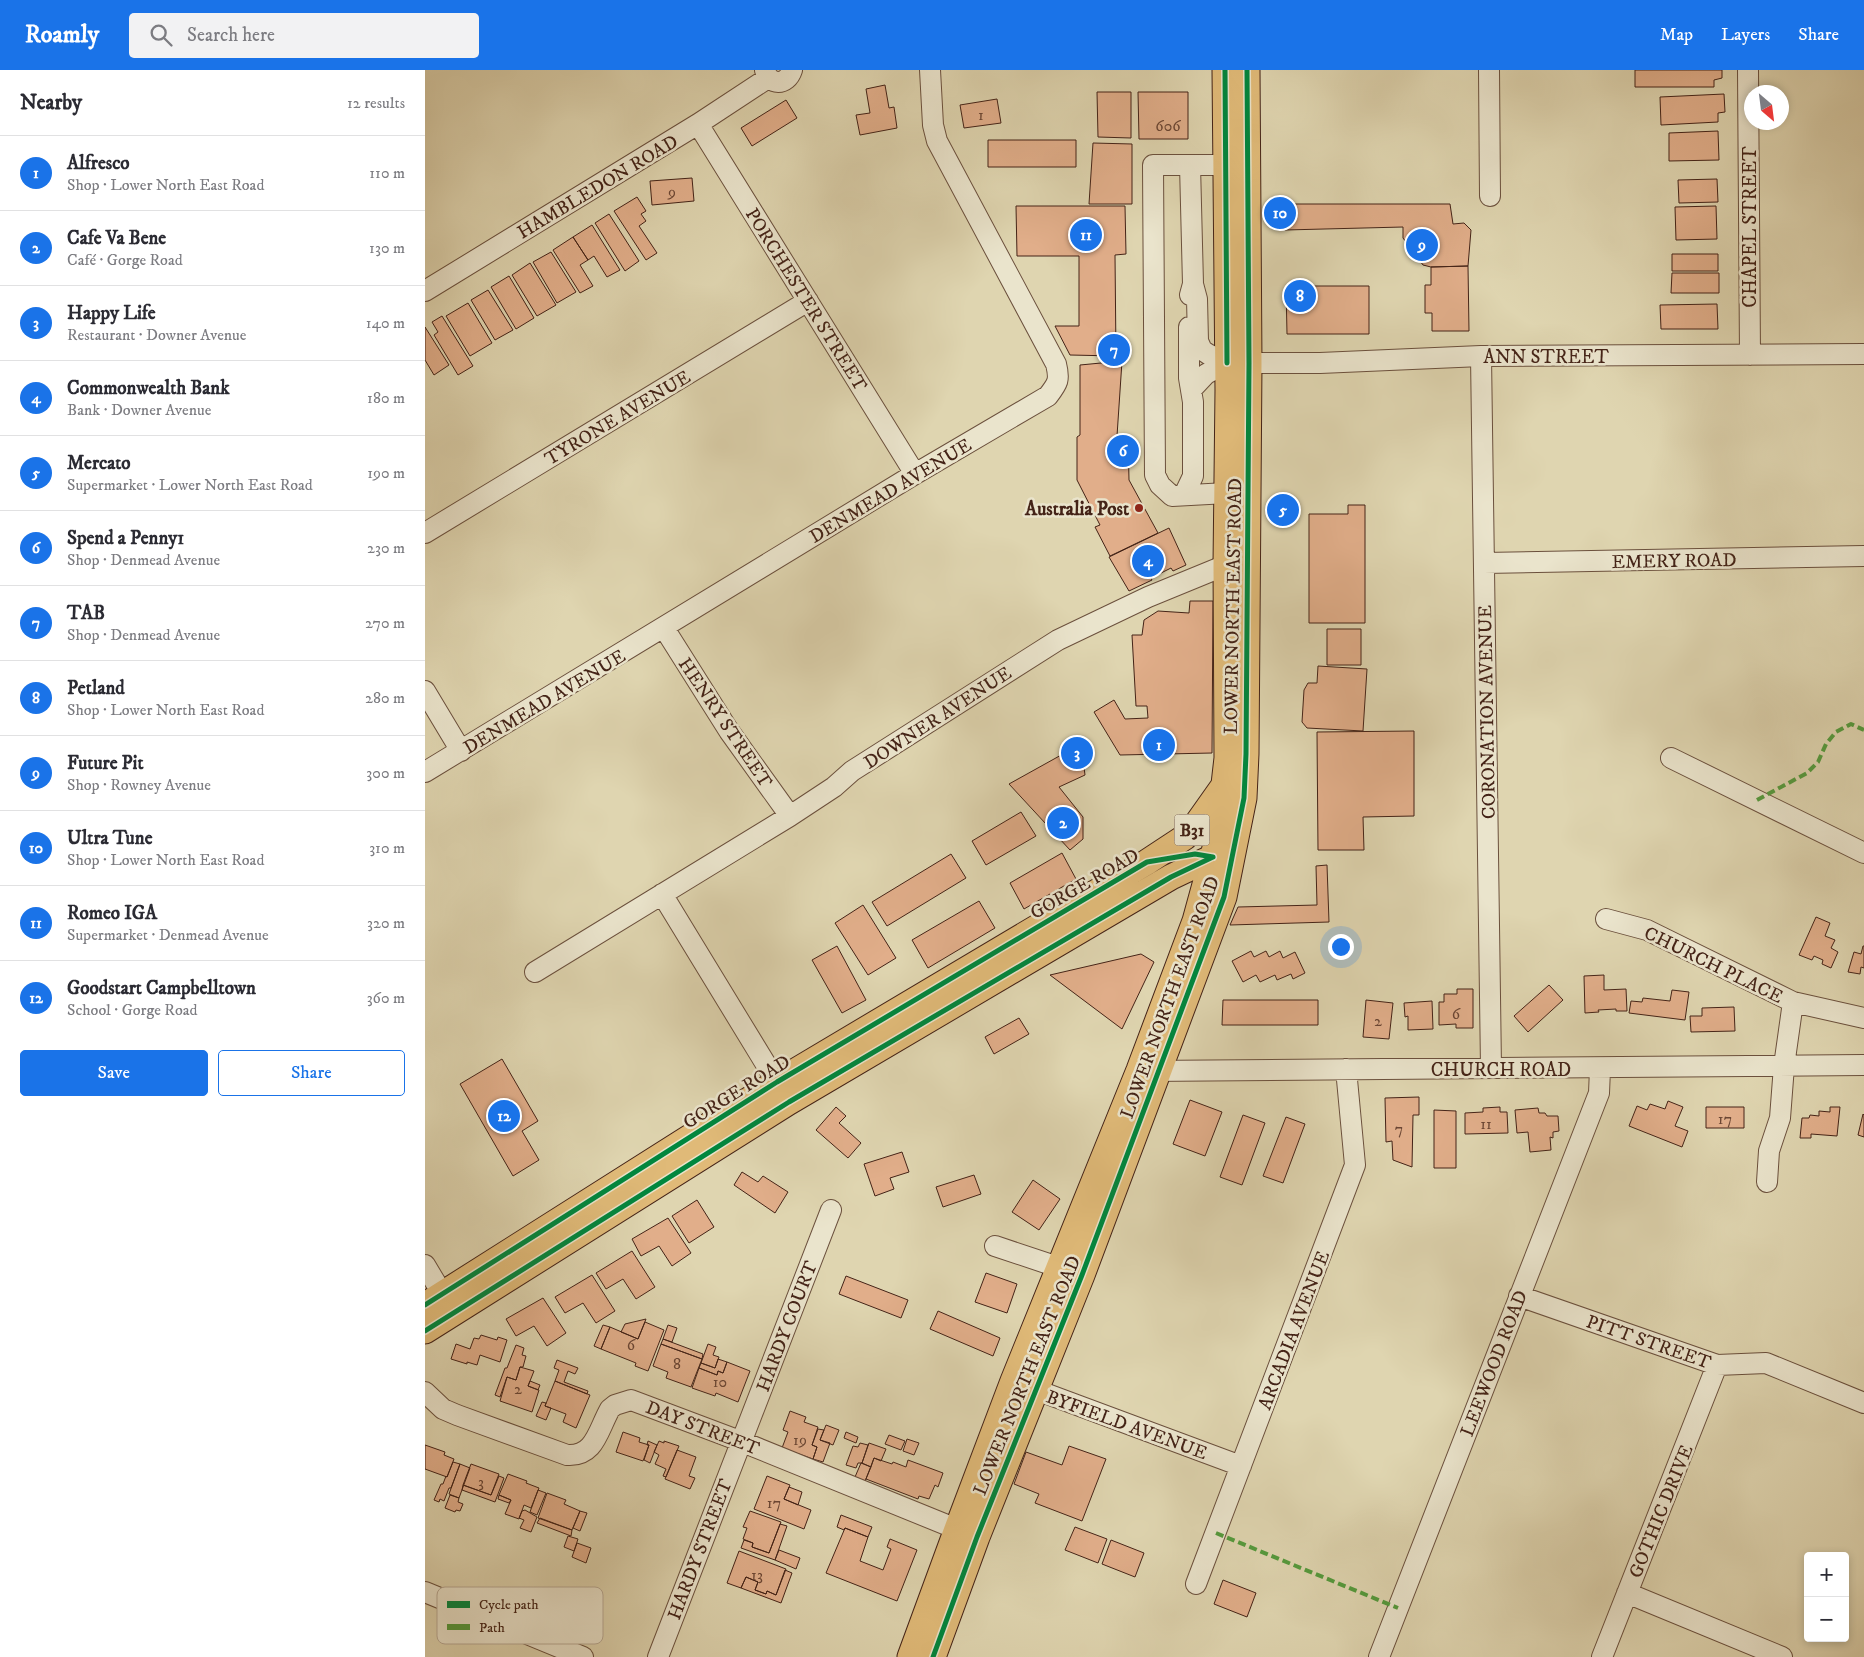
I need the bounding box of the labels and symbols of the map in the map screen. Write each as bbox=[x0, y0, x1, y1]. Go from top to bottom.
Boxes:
north arrow bbox=[1744, 85, 1789, 130]
house number: 1 bbox=[978, 105, 984, 125]
house number: 606 bbox=[1155, 116, 1181, 136]
street label: HAMBLEDON ROAD bbox=[513, 130, 682, 244]
street label: CHAPEL STREET bbox=[1739, 146, 1762, 308]
house number: 9 bbox=[667, 182, 676, 202]
pin: 10 bbox=[1264, 194, 1296, 232]
street label: PORCHESTER STREET bbox=[740, 204, 872, 396]
pin: 11 bbox=[1070, 216, 1102, 254]
pin: 9 bbox=[1406, 226, 1438, 264]
pin: 8 bbox=[1284, 277, 1316, 315]
pin: 7 bbox=[1098, 331, 1130, 369]
street label: ANN STREET bbox=[1483, 346, 1609, 369]
street label: TYRONE AVENUE bbox=[541, 366, 695, 471]
pin: 6 bbox=[1107, 432, 1139, 470]
street label: DENMEAD AVENUE bbox=[806, 434, 976, 549]
street label: LOWER NORTH EAST ROAD bbox=[1220, 478, 1247, 734]
pin: 5 bbox=[1267, 491, 1299, 529]
place label: Australia Post bbox=[1024, 498, 1130, 521]
marker: Australia Post bbox=[1133, 502, 1145, 514]
pin: 4 bbox=[1132, 542, 1164, 580]
street label: EMERY ROAD bbox=[1611, 549, 1737, 574]
street label: CORONATION AVENUE bbox=[1474, 605, 1501, 819]
street label: DENMEAD AVENUE bbox=[460, 645, 630, 760]
street label: HENRY STREET bbox=[673, 653, 777, 793]
street label: DOWNER AVENUE bbox=[860, 662, 1016, 775]
pin: 1 bbox=[1143, 726, 1175, 764]
pin: 3 bbox=[1061, 734, 1093, 772]
pin: 2 bbox=[1047, 804, 1079, 842]
road number: B31 bbox=[1175, 814, 1209, 846]
street label: GORGE ROAD bbox=[1026, 844, 1143, 925]
street label: LOWER NORTH EAST ROAD bbox=[1116, 873, 1225, 1122]
street label: CHURCH PLACE bbox=[1640, 922, 1786, 1009]
your location bbox=[1328, 934, 1354, 960]
house number: 6 bbox=[1452, 1004, 1461, 1024]
house number: 2 bbox=[1374, 1011, 1382, 1031]
street label: GORGE ROAD bbox=[679, 1050, 795, 1134]
street label: CHURCH ROAD bbox=[1431, 1059, 1571, 1082]
pin: 12 bbox=[488, 1097, 520, 1135]
house number: 17 bbox=[1718, 1109, 1732, 1129]
house number: 11 bbox=[1480, 1114, 1492, 1134]
house number: 7 bbox=[1395, 1119, 1403, 1139]
street label: ARCADIA AVENUE bbox=[1254, 1248, 1335, 1413]
street label: LOWER NORTH EAST ROAD bbox=[969, 1252, 1086, 1499]
street label: HARDY COURT bbox=[752, 1257, 823, 1395]
street label: LEEWOOD ROAD bbox=[1456, 1287, 1533, 1440]
street label: PITT STREET bbox=[1583, 1310, 1714, 1375]
house number: 6 bbox=[627, 1335, 636, 1355]
house number: 8 bbox=[673, 1354, 681, 1374]
house number: 10 bbox=[713, 1372, 727, 1392]
house number: 2 bbox=[514, 1379, 522, 1399]
street label: BYFIELD AVENUE bbox=[1043, 1386, 1210, 1465]
street label: DAY STREET bbox=[642, 1396, 763, 1461]
house number: 19 bbox=[793, 1430, 807, 1450]
street label: GOTHIC DRIVE bbox=[1624, 1442, 1699, 1581]
house number: 3 bbox=[478, 1472, 484, 1492]
street label: HARDY STREET bbox=[663, 1475, 738, 1623]
house number: 17 bbox=[767, 1493, 781, 1513]
house number: 13 bbox=[751, 1565, 763, 1585]
legend bbox=[437, 1587, 603, 1644]
text: Cycle path bbox=[479, 1596, 539, 1614]
text: Path bbox=[479, 1619, 506, 1637]

